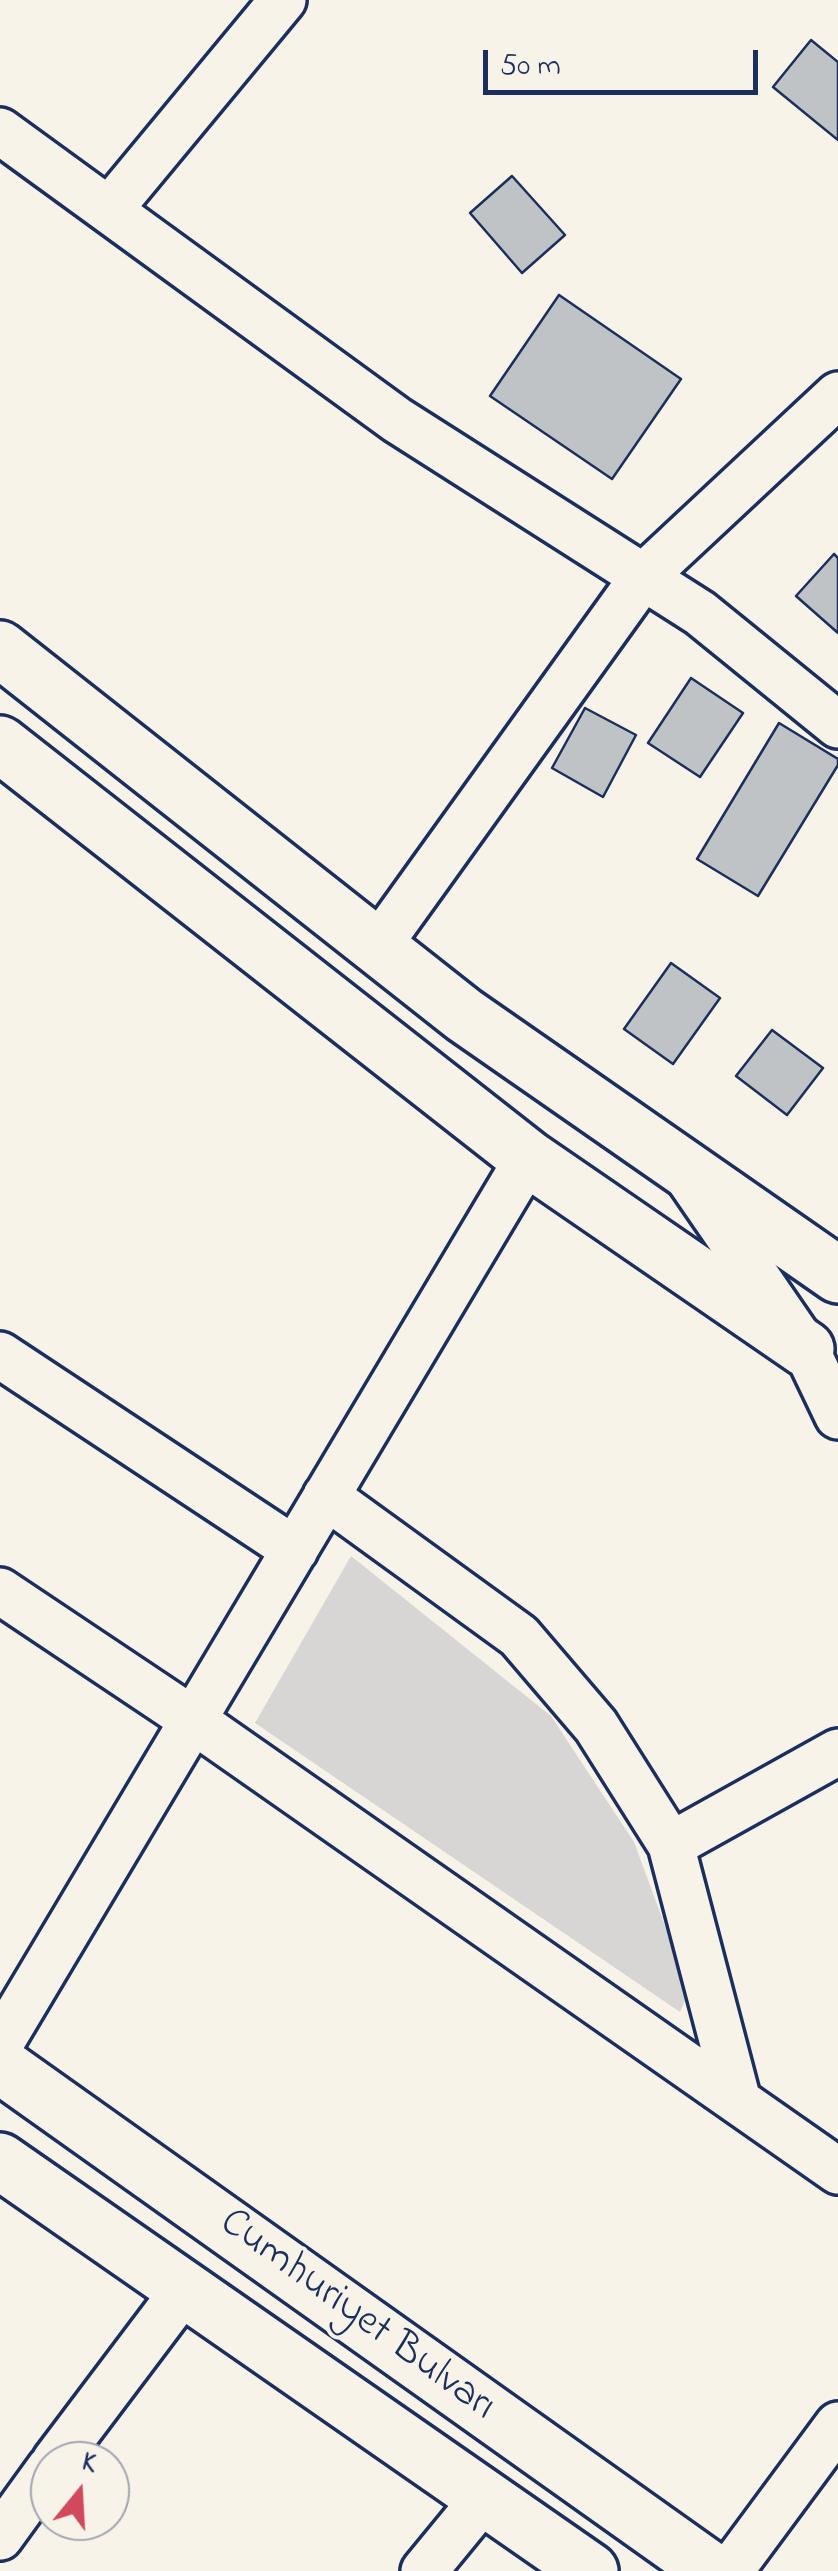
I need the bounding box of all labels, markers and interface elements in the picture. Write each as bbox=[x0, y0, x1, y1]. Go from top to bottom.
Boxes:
scale bar bbox=[488, 30, 763, 92]
text: 50 m bbox=[500, 45, 561, 89]
street label: Cumhuriyet Bulvarı bbox=[208, 2200, 504, 2434]
north arrow bbox=[30, 2441, 130, 2541]
text: K bbox=[76, 2442, 102, 2485]

